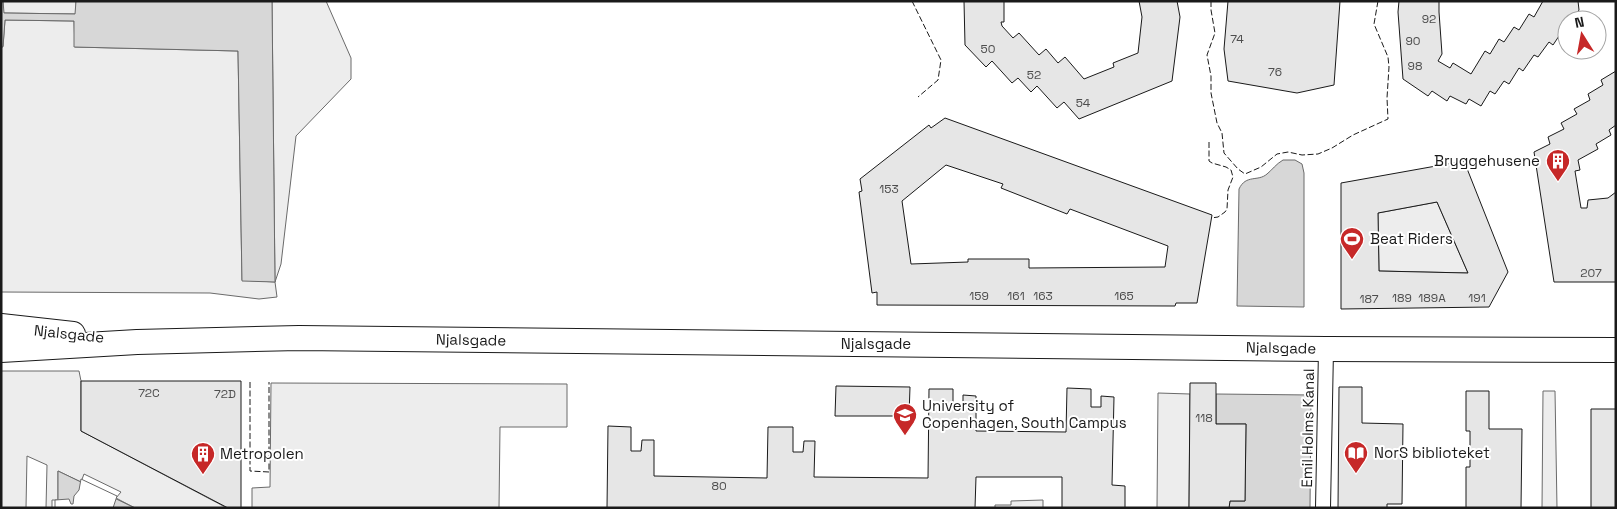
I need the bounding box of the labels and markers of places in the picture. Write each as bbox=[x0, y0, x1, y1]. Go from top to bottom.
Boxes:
building icon: Bryggehusene bbox=[1545, 148, 1571, 182]
place label: Bryggehusene bbox=[1434, 151, 1540, 170]
sports icon: Beat Riders bbox=[1339, 226, 1365, 260]
place label: Beat Riders bbox=[1370, 229, 1453, 248]
place label: University of Copenhagen, South Campus bbox=[922, 396, 1127, 432]
school or university icon: University of Copenhagen, South Campus bbox=[892, 402, 918, 436]
library icon: NorS biblioteket bbox=[1343, 440, 1369, 474]
building icon: Metropolen bbox=[190, 441, 216, 475]
place label: NorS biblioteket bbox=[1374, 443, 1490, 462]
place label: Metropolen bbox=[220, 444, 304, 463]

